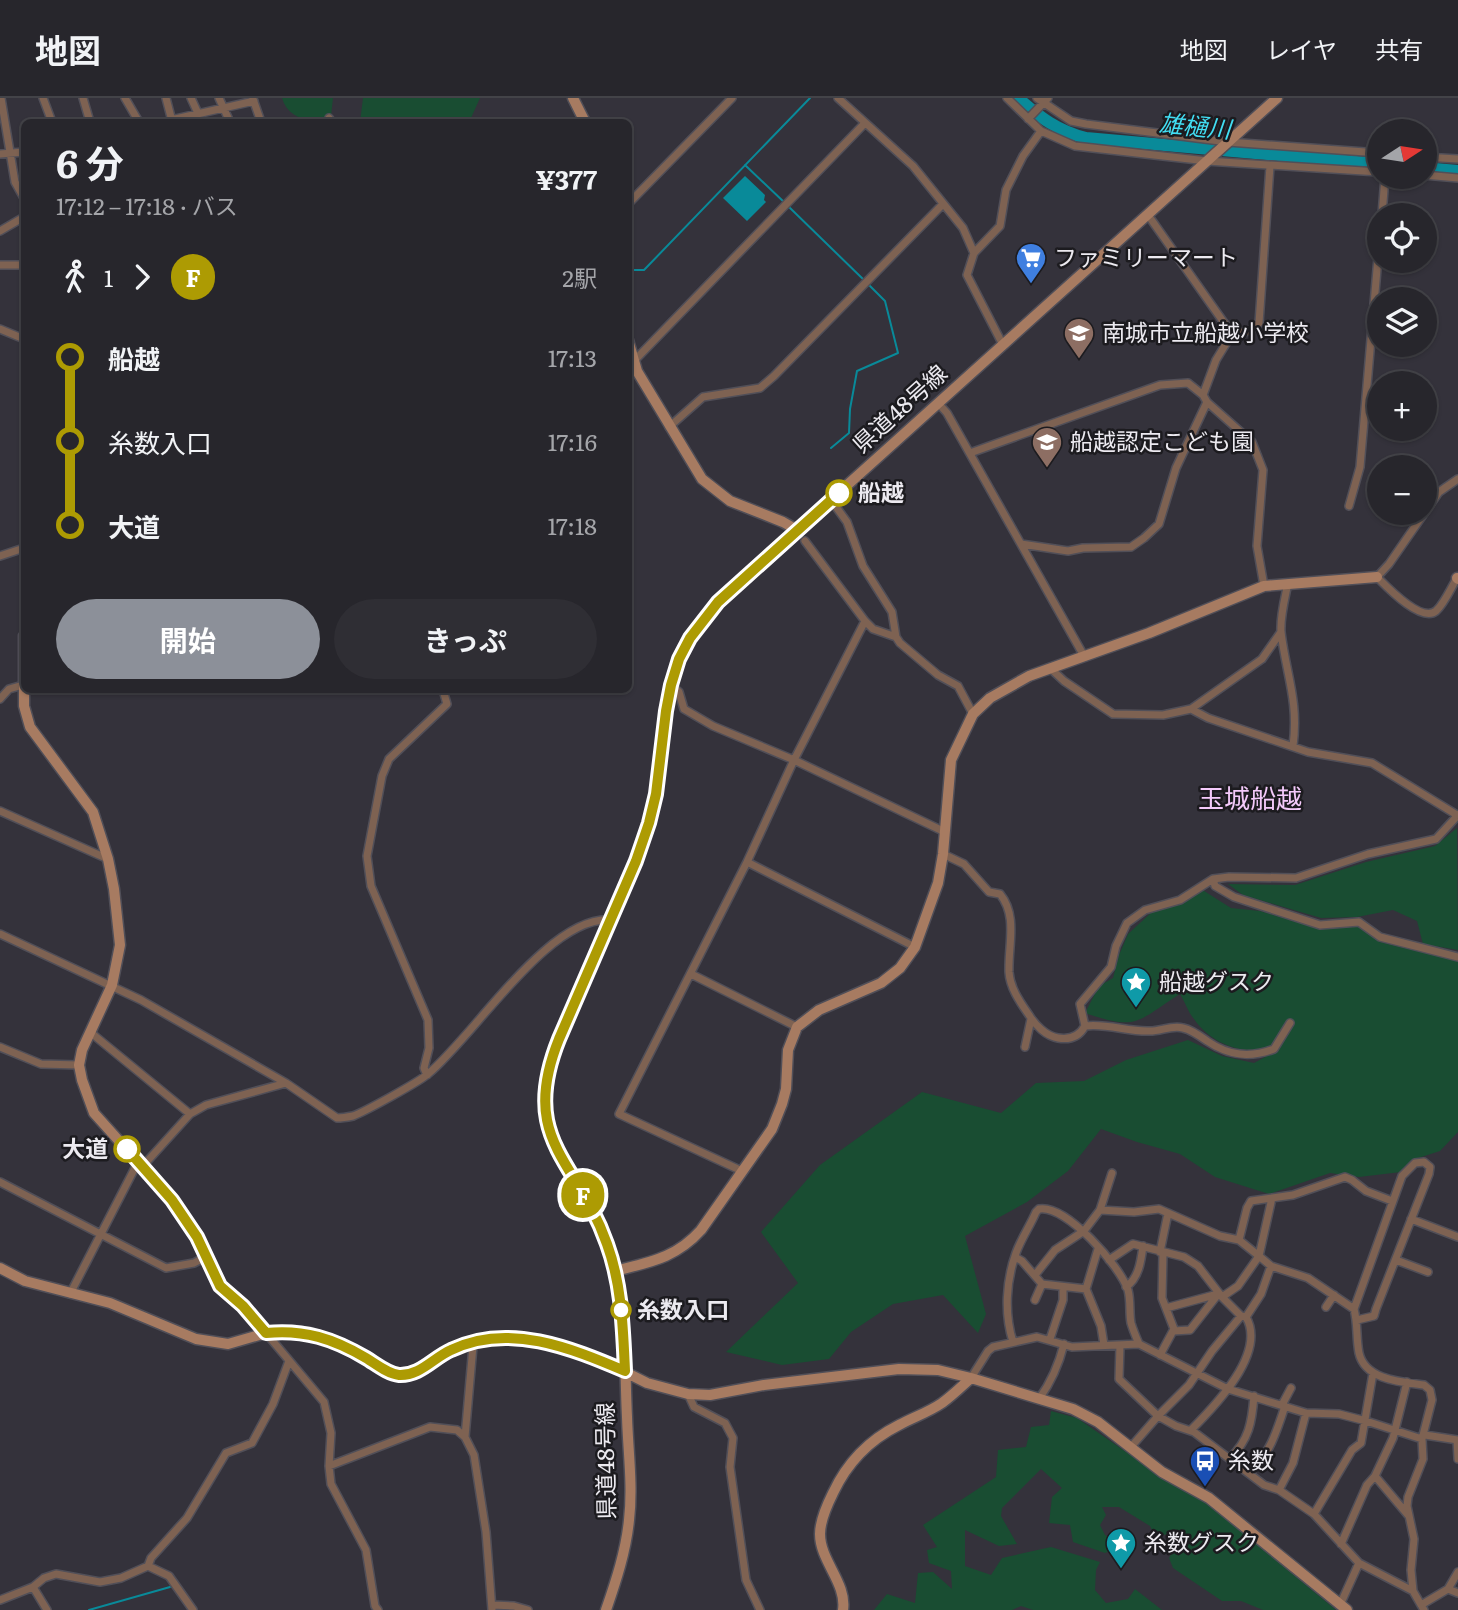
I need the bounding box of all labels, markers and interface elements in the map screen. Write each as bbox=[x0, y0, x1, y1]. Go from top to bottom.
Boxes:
text: 地図 bbox=[35, 24, 101, 73]
text: 地図 bbox=[1180, 31, 1228, 66]
text: レイヤ bbox=[1266, 31, 1337, 66]
text: 共有 bbox=[1375, 31, 1423, 66]
water label: 雄樋川 bbox=[1158, 104, 1236, 145]
north arrow bbox=[1367, 119, 1437, 189]
map controls bbox=[1367, 119, 1437, 525]
text: 6 分 bbox=[56, 133, 124, 190]
text: ¥377 bbox=[535, 159, 597, 198]
text: 17:12 – 17:18 · バス bbox=[56, 188, 238, 222]
button: locate bbox=[1367, 203, 1437, 273]
place label: ファミリーマート bbox=[1054, 239, 1238, 273]
supermarket icon: ファミリーマート bbox=[1014, 241, 1048, 285]
icon: walk bbox=[56, 258, 94, 296]
icon: forward bbox=[123, 258, 161, 296]
text: F bbox=[185, 259, 201, 294]
text: 1 bbox=[104, 260, 113, 294]
text: 2駅 bbox=[562, 260, 597, 294]
button: layers bbox=[1367, 287, 1437, 357]
place label: 南城市立船越小学校 bbox=[1102, 314, 1309, 348]
school or university icon: 南城市立船越小学校 bbox=[1062, 316, 1096, 360]
text: 船越 bbox=[108, 338, 160, 377]
text: 17:13 bbox=[548, 340, 597, 374]
street label: 県道48号線 bbox=[844, 356, 954, 459]
button: + bbox=[1367, 371, 1437, 441]
text: 糸数入口 bbox=[108, 422, 212, 461]
place label: 船越認定こども園 bbox=[1070, 423, 1254, 457]
text: 17:16 bbox=[548, 424, 597, 458]
school or university icon: 船越認定こども園 bbox=[1030, 425, 1064, 469]
button: − bbox=[1367, 455, 1437, 525]
place label: 船越 bbox=[858, 474, 904, 508]
marker: 船越 bbox=[826, 480, 852, 506]
text: 大道 bbox=[108, 506, 160, 545]
text: 17:18 bbox=[547, 508, 597, 542]
button: 開始 bbox=[56, 599, 320, 679]
button: きっぷ bbox=[334, 599, 597, 679]
district label: 玉城船越 bbox=[1198, 777, 1302, 816]
place label: 船越グスク bbox=[1159, 963, 1274, 997]
place icon: 船越グスク bbox=[1119, 965, 1153, 1009]
place label: 大道 bbox=[62, 1130, 108, 1164]
marker: 大道 bbox=[114, 1136, 140, 1162]
line badge: F bbox=[560, 1172, 606, 1218]
text: F bbox=[575, 1177, 591, 1212]
place label: 糸数入口 bbox=[637, 1291, 729, 1325]
marker: 糸数入口 bbox=[611, 1300, 631, 1320]
street label: 県道48号線 bbox=[586, 1402, 622, 1520]
place label: 糸数 bbox=[1228, 1442, 1274, 1476]
bus stop icon: 糸数 bbox=[1188, 1444, 1222, 1488]
place label: 糸数グスク bbox=[1144, 1524, 1259, 1558]
place icon: 糸数グスク bbox=[1104, 1526, 1138, 1570]

